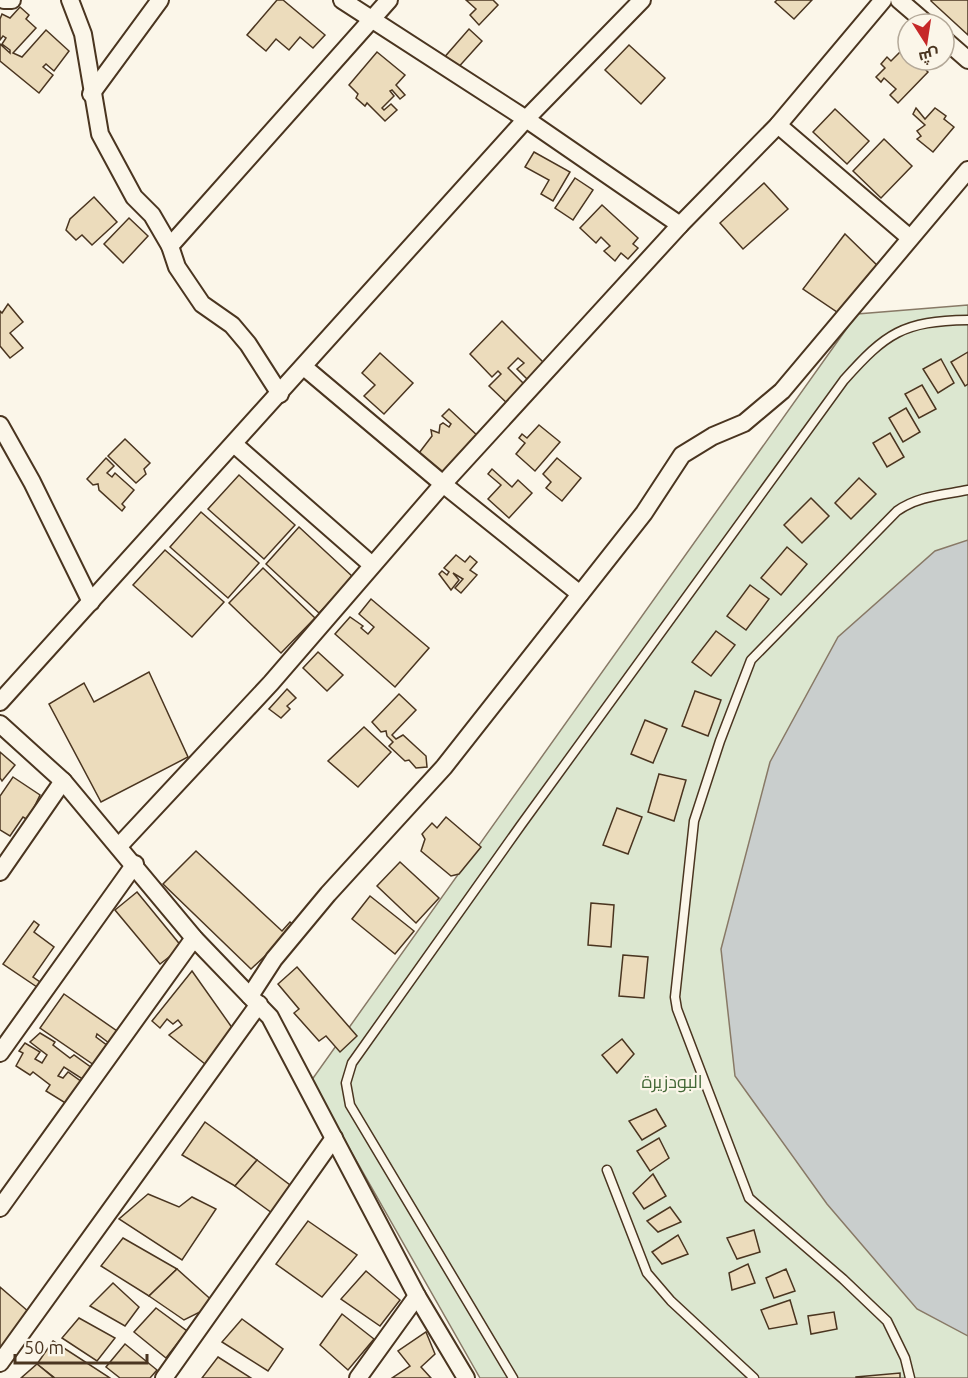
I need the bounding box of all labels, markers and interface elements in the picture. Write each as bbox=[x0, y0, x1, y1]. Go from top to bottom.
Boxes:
north arrow bbox=[896, 12, 956, 72]
text: ش bbox=[917, 45, 941, 68]
park label: البودزيرة bbox=[641, 1071, 703, 1093]
scale bar bbox=[15, 1327, 147, 1365]
text: 50 m bbox=[24, 1337, 64, 1357]

